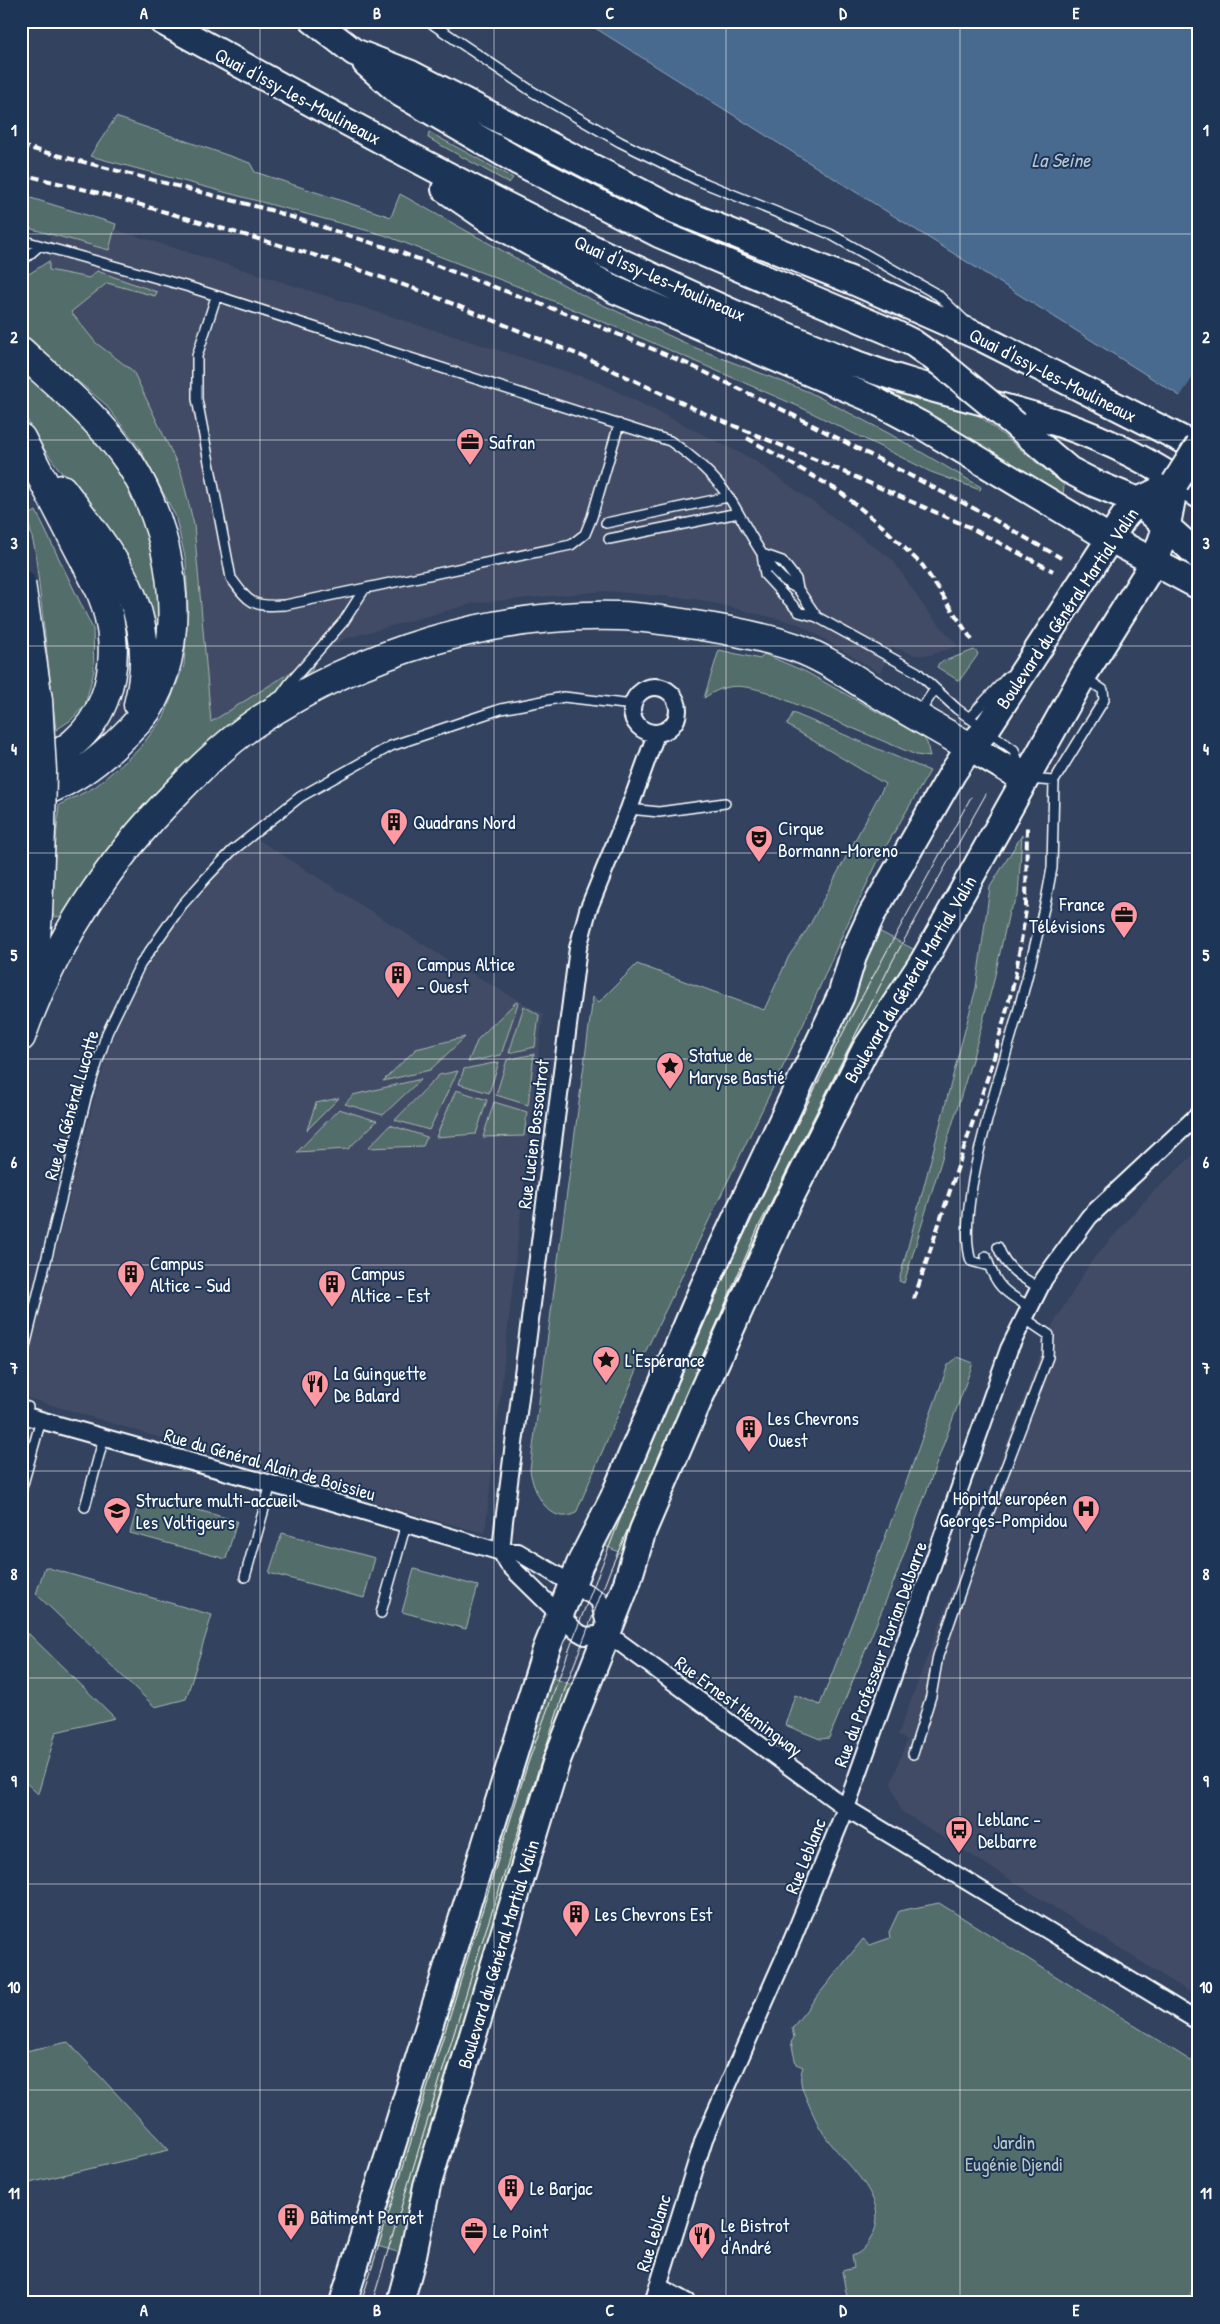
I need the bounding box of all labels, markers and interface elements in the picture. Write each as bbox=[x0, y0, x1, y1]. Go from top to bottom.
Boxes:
text: A bbox=[140, 2, 148, 24]
text: B bbox=[373, 2, 381, 24]
text: C bbox=[606, 2, 615, 24]
text: D bbox=[839, 2, 847, 24]
text: E bbox=[1072, 2, 1080, 24]
street label: Quai d'Issy-les-Moulineaux bbox=[210, 41, 386, 151]
text: 1 bbox=[11, 119, 17, 141]
text: 1 bbox=[1203, 119, 1209, 141]
water label: La Seine bbox=[1032, 146, 1091, 173]
street label: Quai d'Issy-les-Moulineaux bbox=[570, 229, 750, 327]
street label: Quai d'Issy-les-Moulineaux bbox=[965, 322, 1141, 428]
text: 2 bbox=[10, 326, 18, 348]
text: 2 bbox=[1202, 326, 1210, 348]
office icon: Safran bbox=[455, 427, 485, 466]
place label: Safran bbox=[489, 429, 535, 455]
street label: Boulevard du Général Martial Valin bbox=[990, 502, 1144, 714]
text: 3 bbox=[10, 532, 18, 554]
text: 3 bbox=[1202, 532, 1210, 554]
text: 4 bbox=[11, 738, 17, 760]
text: 4 bbox=[1203, 738, 1209, 760]
building icon: Quadrans Nord bbox=[379, 807, 409, 846]
place label: Quadrans Nord bbox=[413, 809, 516, 835]
place label: Cirque Bormann-Moreno bbox=[778, 815, 898, 863]
theatre icon: Cirque Bormann-Moreno bbox=[744, 824, 774, 863]
street label: Boulevard du Général Martial Valin bbox=[838, 870, 982, 1088]
place label: France Télévisions bbox=[1029, 891, 1105, 939]
office icon: France Télévisions bbox=[1109, 900, 1139, 939]
text: 5 bbox=[11, 944, 18, 966]
text: 5 bbox=[1203, 944, 1210, 966]
place label: Campus Altice - Ouest bbox=[417, 951, 516, 999]
building icon: Campus Altice - Ouest bbox=[383, 960, 413, 999]
street label: Rue du Général Lucotte bbox=[37, 1027, 105, 1183]
place label: Statue de Maryse Bastié bbox=[689, 1042, 786, 1090]
place icon: Statue de Maryse Bastié bbox=[655, 1051, 685, 1090]
street label: Rue Lucien Bossoutrot bbox=[511, 1057, 555, 1210]
text: 6 bbox=[11, 1151, 18, 1173]
text: 6 bbox=[1203, 1151, 1210, 1173]
place label: Campus Altice - Sud bbox=[150, 1250, 231, 1298]
building icon: Campus Altice - Sud bbox=[116, 1259, 146, 1298]
place label: Campus Altice - Est bbox=[351, 1260, 430, 1308]
building icon: Campus Altice - Est bbox=[317, 1269, 347, 1308]
place icon: L'Espérance bbox=[591, 1345, 621, 1384]
place label: L'Espérance bbox=[625, 1347, 705, 1373]
text: 7 bbox=[9, 1357, 18, 1379]
text: 7 bbox=[1201, 1357, 1210, 1379]
place label: La Guinguette De Balard bbox=[334, 1360, 427, 1408]
restaurant icon: La Guinguette De Balard bbox=[300, 1369, 330, 1408]
place label: Les Chevrons Ouest bbox=[768, 1405, 859, 1453]
building icon: Les Chevrons Ouest bbox=[734, 1414, 764, 1453]
street label: Rue du Général Alain de Boissieu bbox=[161, 1421, 379, 1507]
place label: Hôpital européen Georges-Pompidou bbox=[940, 1485, 1067, 1533]
place label: Structure multi-accueil Les Voltigeurs bbox=[136, 1487, 299, 1535]
hospital icon: Hôpital européen Georges-Pompidou bbox=[1071, 1494, 1101, 1533]
school or university icon: Structure multi-accueil Les Voltigeurs bbox=[102, 1496, 132, 1535]
street label: Rue du Professeur Florian Delbarre bbox=[827, 1537, 933, 1770]
text: 8 bbox=[11, 1563, 18, 1585]
text: 8 bbox=[1203, 1563, 1210, 1585]
street label: Rue Ernest Hemingway bbox=[670, 1650, 808, 1762]
text: 9 bbox=[11, 1770, 17, 1792]
text: 9 bbox=[1203, 1770, 1209, 1792]
place label: Leblanc - Delbarre bbox=[978, 1806, 1041, 1854]
street label: Rue Leblanc bbox=[778, 1814, 832, 1898]
bus stop icon: Leblanc - Delbarre bbox=[944, 1815, 974, 1854]
street label: Boulevard du Général Martial Valin bbox=[451, 1836, 545, 2072]
building icon: Les Chevrons Est bbox=[561, 1899, 591, 1938]
place label: Les Chevrons Est bbox=[595, 1901, 713, 1927]
text: 10 bbox=[8, 1976, 20, 1998]
text: 10 bbox=[1200, 1976, 1212, 1998]
park label: Jardin Eugénie Djendi bbox=[965, 2129, 1063, 2177]
building icon: Le Barjac bbox=[496, 2173, 526, 2212]
place label: Le Barjac bbox=[530, 2175, 593, 2201]
text: 11 bbox=[8, 2182, 20, 2204]
text: 11 bbox=[1200, 2182, 1212, 2204]
street label: Rue Leblanc bbox=[629, 2191, 677, 2275]
building icon: Bâtiment Perret bbox=[276, 2202, 306, 2241]
place label: Bâtiment Perret bbox=[310, 2204, 424, 2230]
place label: Le Bistrot d'André bbox=[721, 2212, 790, 2260]
office icon: Le Point bbox=[459, 2216, 489, 2255]
place label: Le Point bbox=[493, 2218, 549, 2244]
restaurant icon: Le Bistrot d'André bbox=[687, 2221, 717, 2260]
text: A bbox=[140, 2299, 148, 2321]
text: B bbox=[373, 2299, 381, 2321]
text: C bbox=[606, 2299, 615, 2321]
text: D bbox=[839, 2299, 847, 2321]
text: E bbox=[1072, 2299, 1080, 2321]

